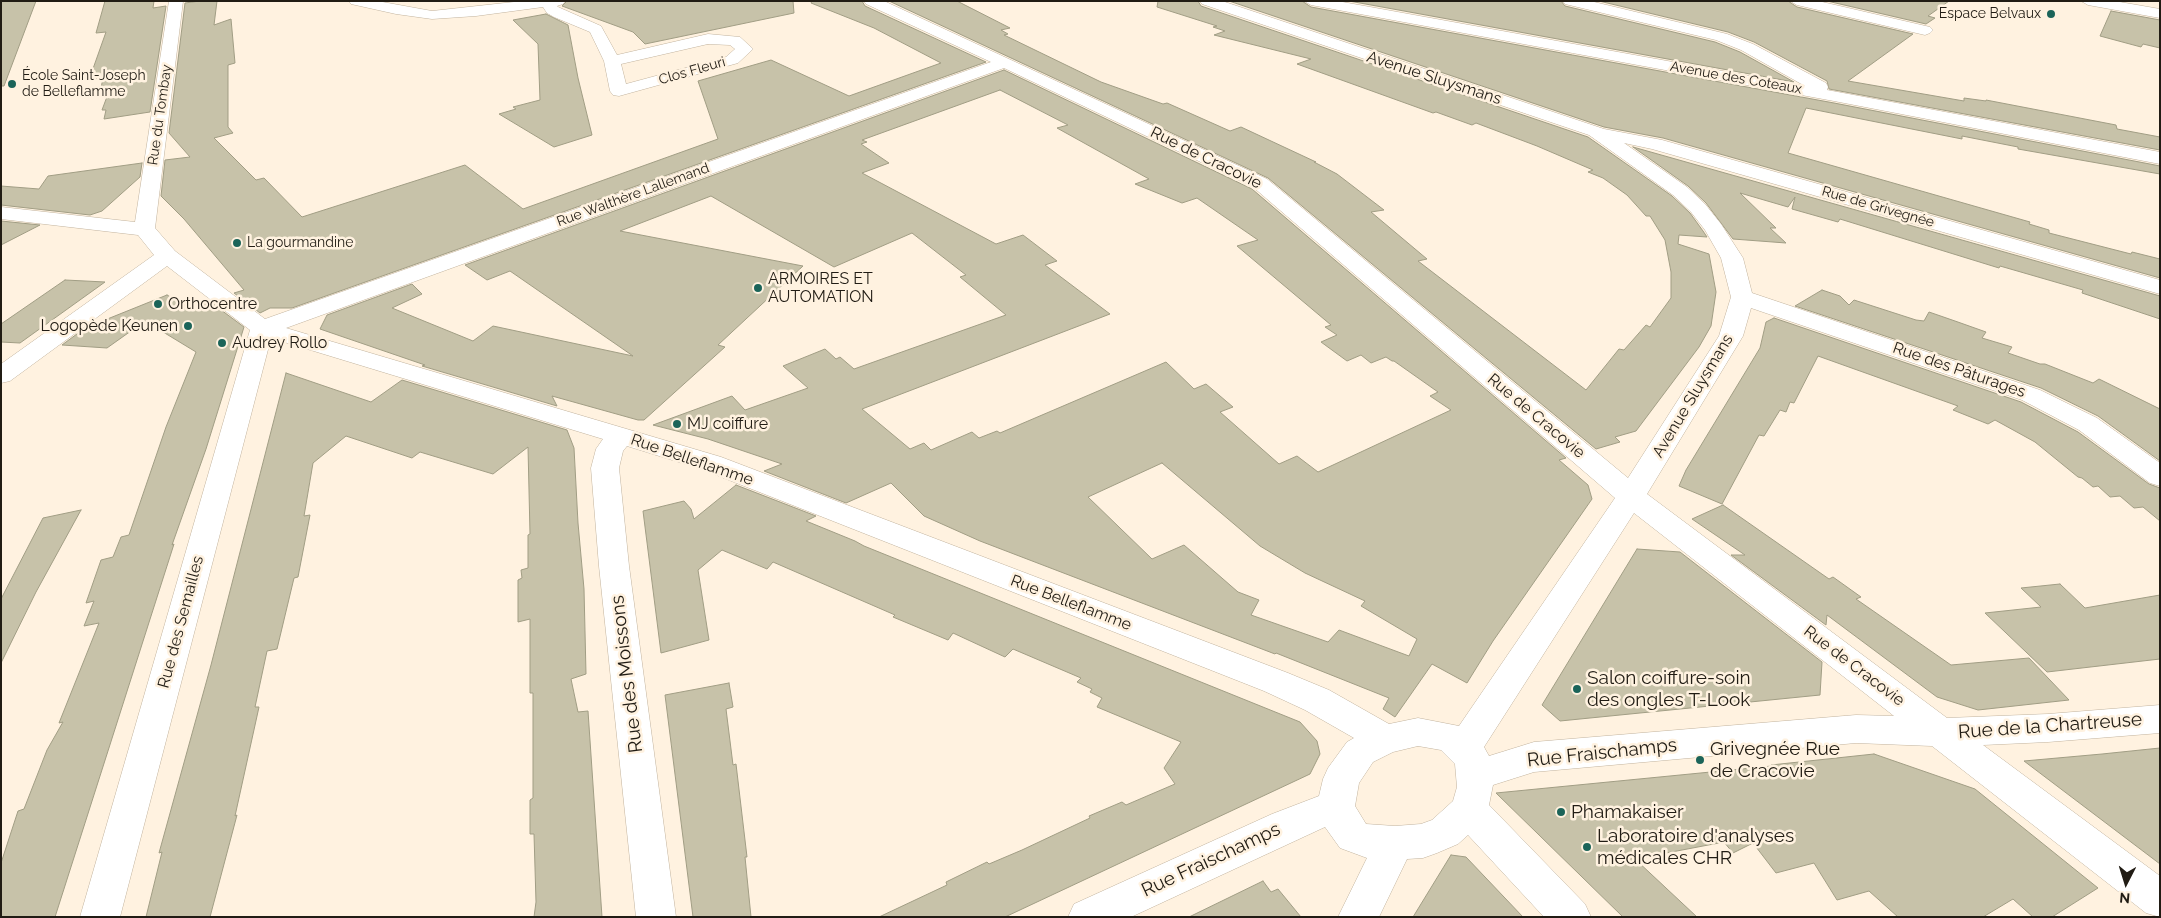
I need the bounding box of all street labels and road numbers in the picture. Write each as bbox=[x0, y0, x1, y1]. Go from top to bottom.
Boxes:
street label: Avenue Sluysmans bbox=[1364, 47, 1504, 109]
street label: Clos Fleuri bbox=[657, 53, 727, 89]
street label: Avenue des Coteaux bbox=[1669, 58, 1803, 98]
street label: Rue du Tombay bbox=[145, 64, 175, 166]
street label: Rue de Cracovie bbox=[1147, 123, 1265, 193]
street label: Rue Walthère Lallemand bbox=[554, 160, 712, 230]
street label: Rue de Grivegnée bbox=[1820, 183, 1936, 231]
street label: Avenue Sluysmans bbox=[1649, 331, 1737, 461]
street label: Rue des Pâturages bbox=[1890, 338, 2028, 402]
street label: Rue de Cracovie bbox=[1483, 370, 1589, 462]
street label: Rue Belleflamme bbox=[628, 430, 756, 490]
street label: Rue des Semailles bbox=[154, 554, 208, 690]
street label: Rue Belleflamme bbox=[1008, 571, 1134, 635]
street label: Rue des Moissons bbox=[606, 594, 648, 754]
street label: Rue de Cracovie bbox=[1800, 622, 1908, 710]
street label: Rue de la Chartreuse bbox=[1957, 708, 2143, 744]
street label: Rue Fraischamps bbox=[1526, 734, 1678, 772]
street label: Rue Fraischamps bbox=[1138, 818, 1284, 902]

